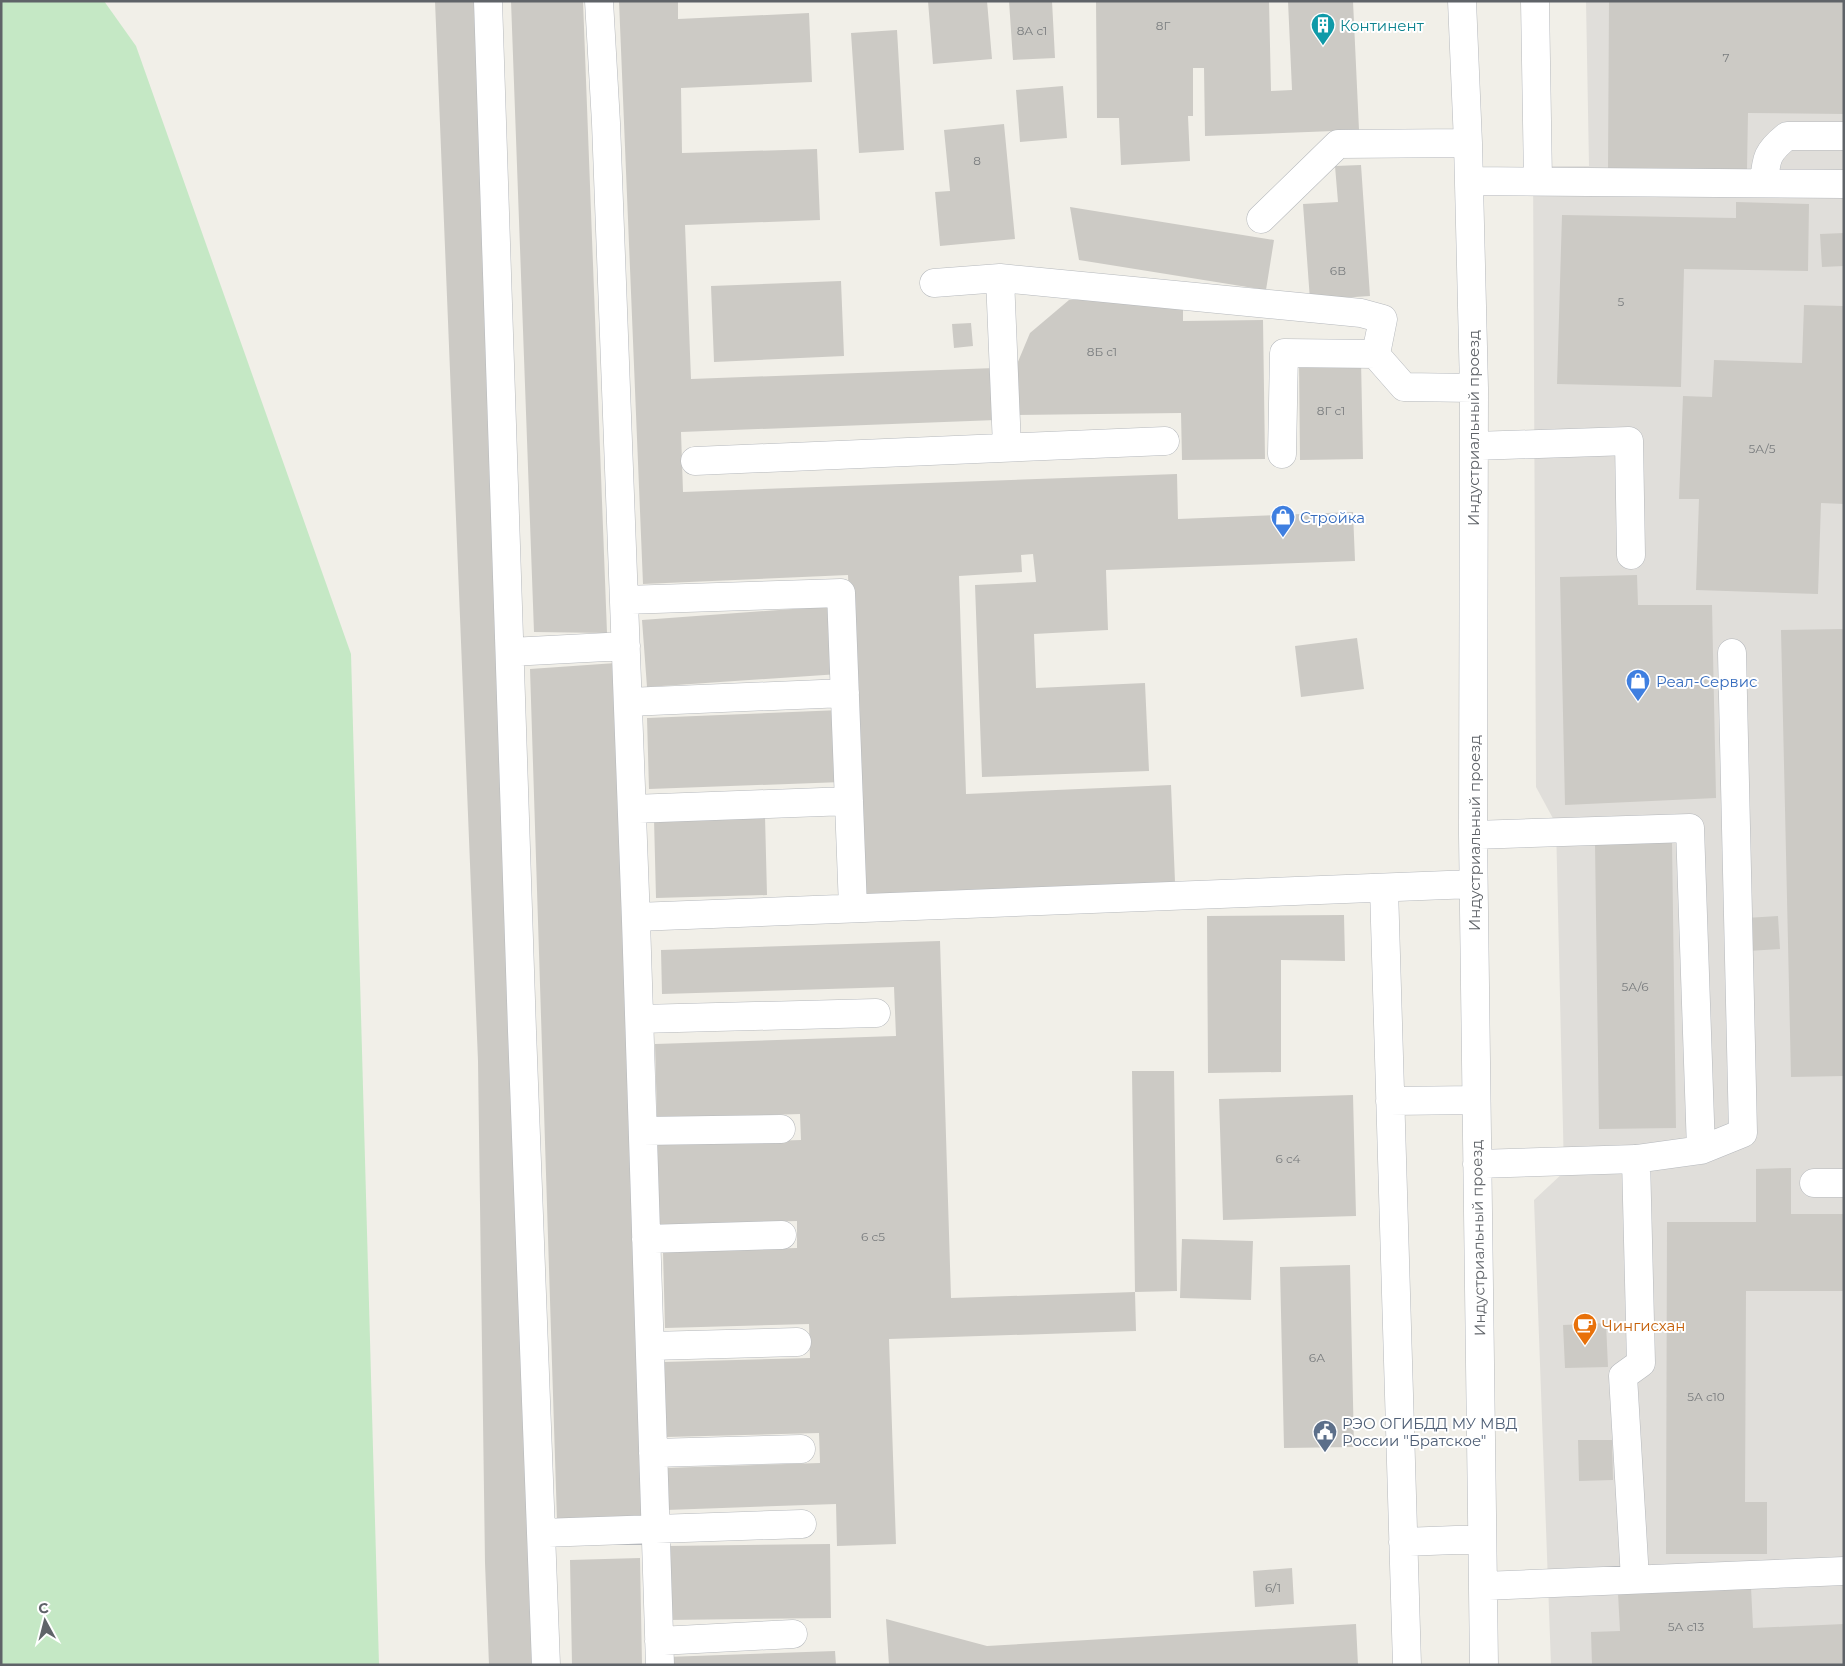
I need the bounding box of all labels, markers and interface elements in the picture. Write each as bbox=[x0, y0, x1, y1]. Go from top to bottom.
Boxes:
building icon: Континент bbox=[1310, 12, 1336, 46]
place label: Континент bbox=[1340, 16, 1425, 35]
house number: 8Г bbox=[1156, 18, 1170, 33]
house number: 8А с1 bbox=[1017, 23, 1047, 38]
house number: 7 bbox=[1722, 50, 1730, 65]
house number: 8 bbox=[973, 153, 981, 168]
house number: 6В bbox=[1330, 263, 1346, 278]
house number: 5 bbox=[1618, 294, 1625, 309]
street label: Индустриальный проезд bbox=[1464, 330, 1483, 526]
house number: 8Б с1 bbox=[1087, 344, 1117, 359]
house number: 8Г с1 bbox=[1317, 403, 1345, 418]
house number: 5А/5 bbox=[1749, 441, 1776, 456]
shop icon: Стройка bbox=[1270, 504, 1296, 538]
place label: Стройка bbox=[1300, 508, 1365, 527]
shop icon: Реал-Сервис bbox=[1625, 668, 1651, 702]
place label: Реал-Сервис bbox=[1656, 672, 1757, 691]
street label: Индустриальный проезд bbox=[1465, 735, 1484, 931]
house number: 5А/6 bbox=[1621, 979, 1649, 994]
street label: Индустриальный проезд bbox=[1467, 1140, 1489, 1336]
house number: 6 с4 bbox=[1276, 1151, 1300, 1166]
house number: 6 с5 bbox=[861, 1229, 885, 1244]
cafe icon: Чингисхан bbox=[1572, 1312, 1598, 1346]
place label: Чингисхан bbox=[1602, 1316, 1685, 1335]
house number: 6А bbox=[1309, 1350, 1325, 1365]
house number: 5А с10 bbox=[1687, 1389, 1725, 1404]
place label: РЭО ОГИБДД МУ МВД России "Братское" bbox=[1342, 1414, 1518, 1450]
public building icon: РЭО ОГИБДД МУ МВД России "Братское" bbox=[1312, 1419, 1338, 1453]
house number: 6/1 bbox=[1265, 1580, 1281, 1595]
north arrow bbox=[20, 1596, 70, 1646]
text: С bbox=[37, 1599, 50, 1618]
house number: 5А с13 bbox=[1668, 1619, 1704, 1634]

